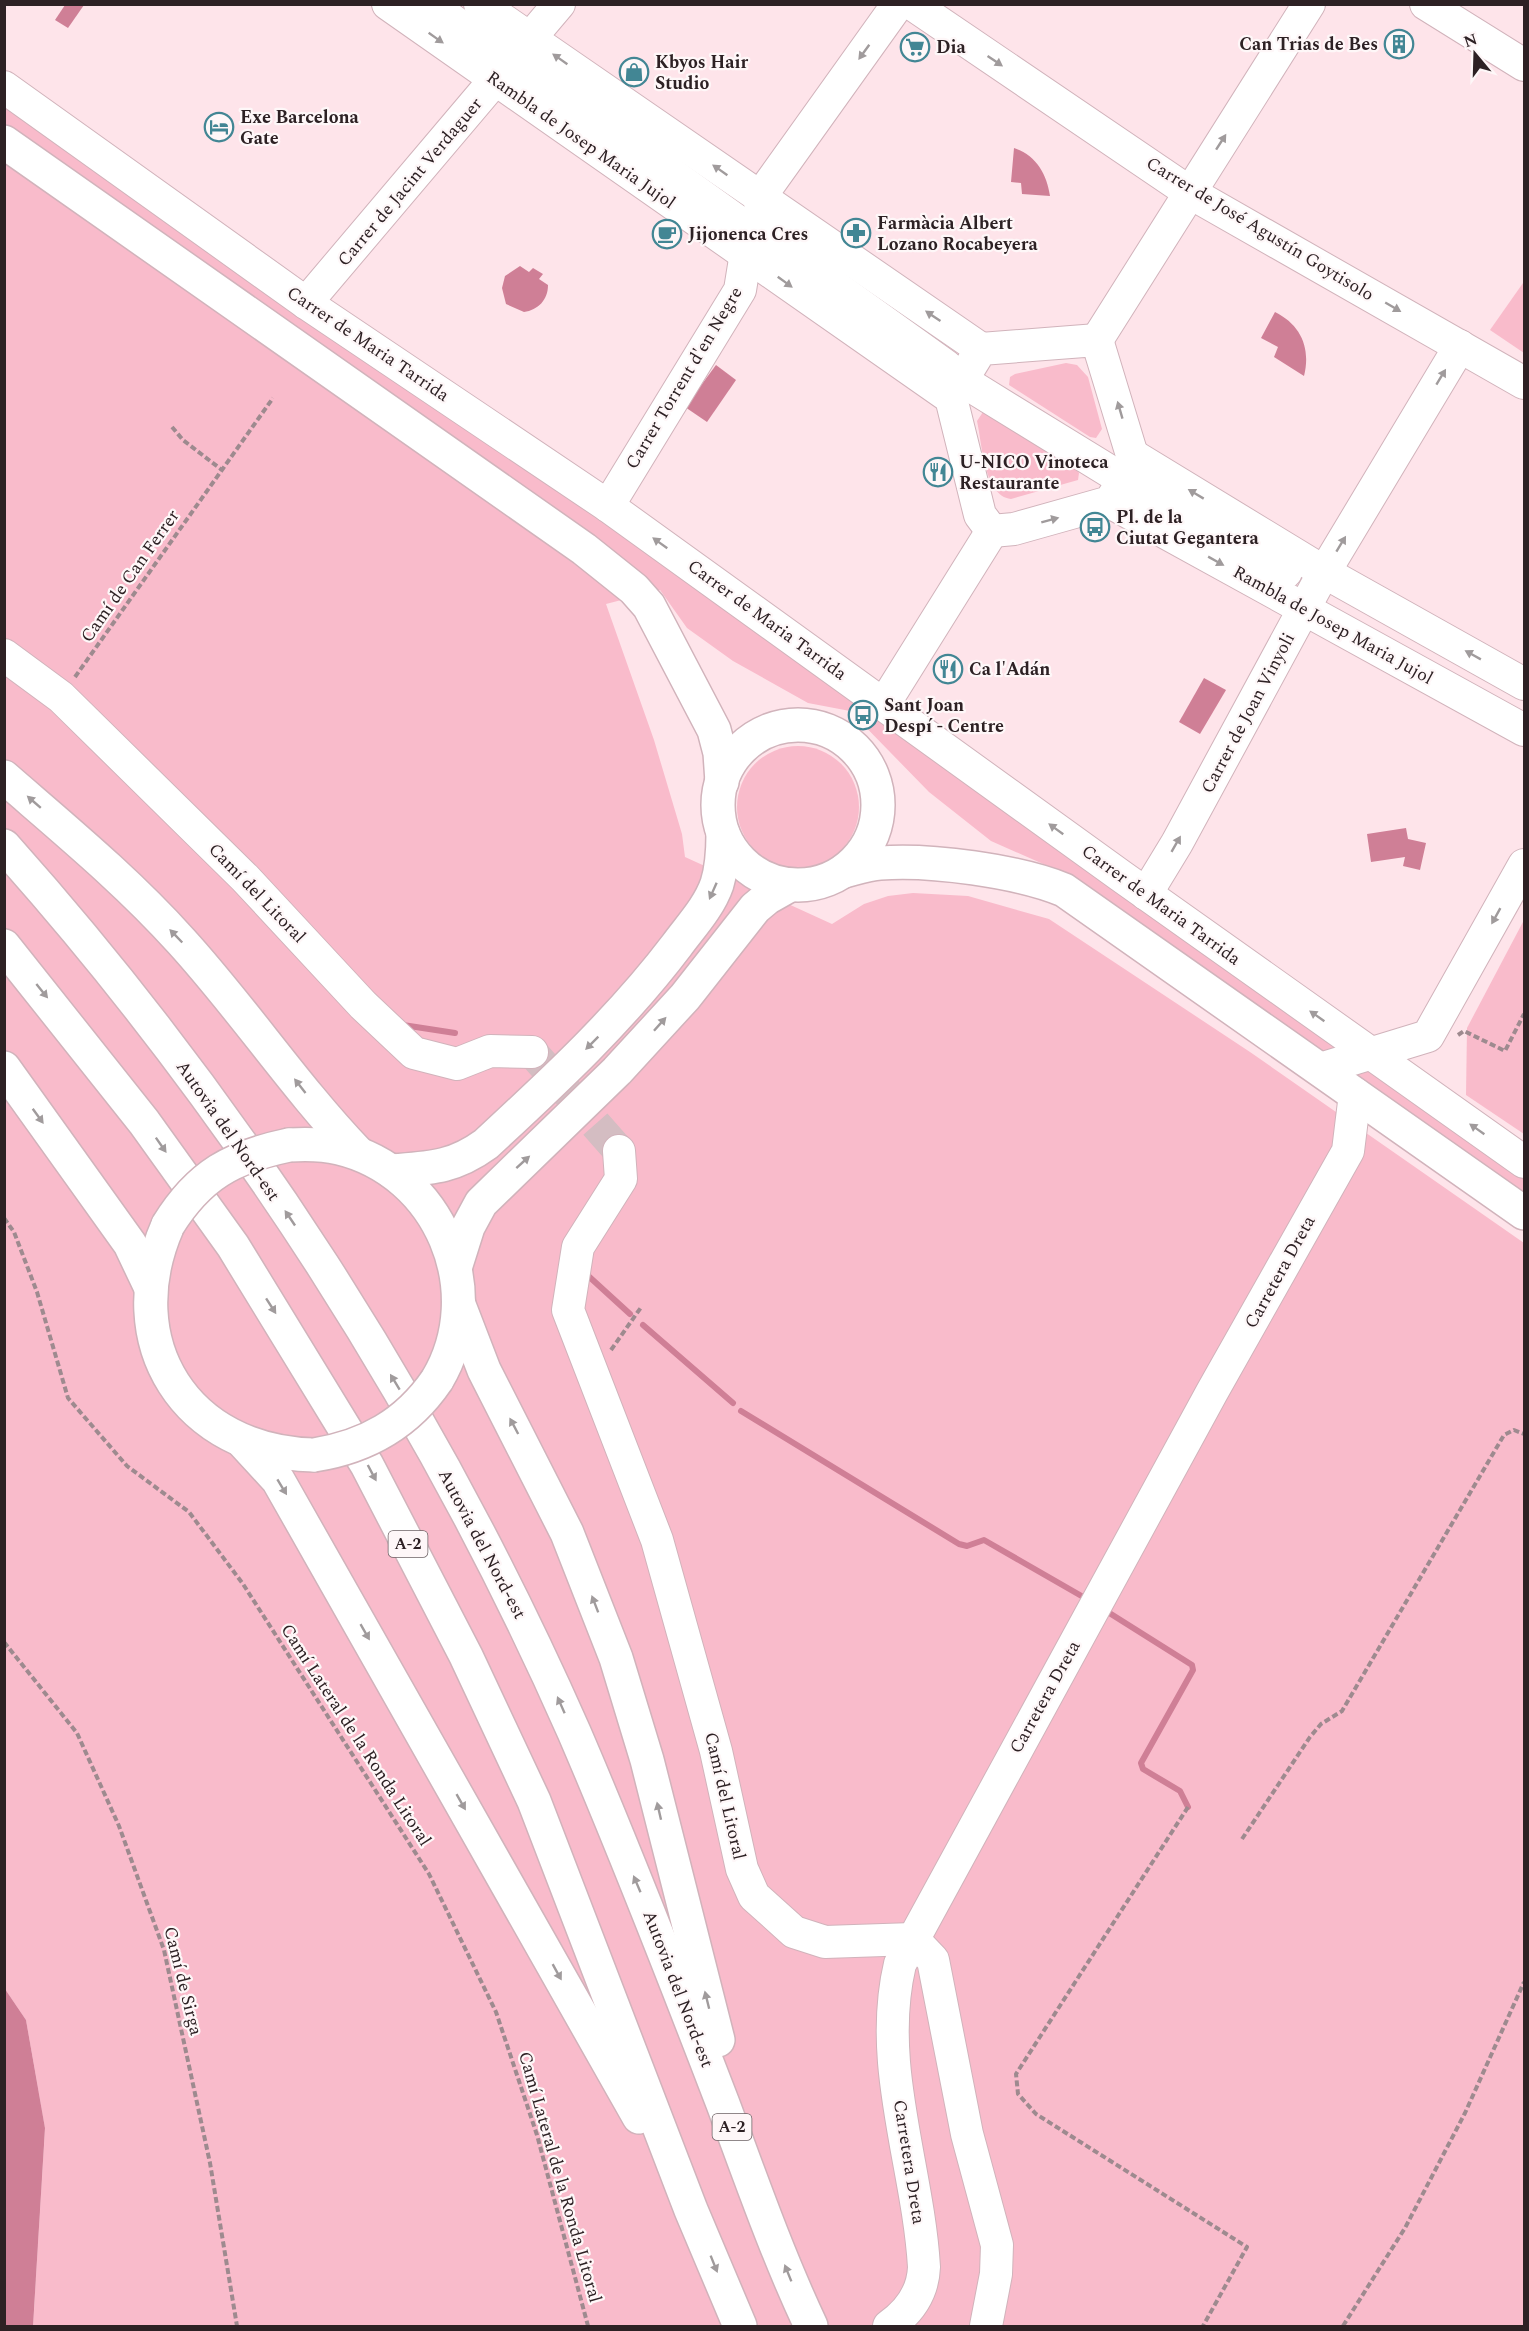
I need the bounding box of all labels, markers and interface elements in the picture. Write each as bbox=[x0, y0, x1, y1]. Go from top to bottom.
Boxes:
north arrow bbox=[1445, 24, 1505, 84]
text: N bbox=[1460, 27, 1481, 54]
building icon: Can Trias de Bes bbox=[1383, 28, 1415, 60]
supermarket icon: Dia bbox=[899, 31, 931, 63]
place label: Can Trias de Bes bbox=[1239, 31, 1378, 58]
one-way arrow bbox=[427, 32, 443, 44]
place label: Dia bbox=[936, 34, 966, 61]
one-way arrow bbox=[859, 44, 870, 60]
place label: Kbyos Hair Studio bbox=[655, 49, 748, 97]
one-way arrow bbox=[552, 54, 568, 65]
one-way arrow bbox=[987, 55, 1003, 67]
shop icon: Kbyos Hair Studio bbox=[618, 56, 650, 88]
street label: Rambla de Josep Maria Jujol bbox=[481, 64, 681, 216]
street label: Carrer de Jacint Verdaguer bbox=[331, 92, 489, 272]
place label: Exe Barcelona Gate bbox=[240, 104, 360, 152]
hotel icon: Exe Barcelona Gate bbox=[203, 111, 235, 143]
one-way arrow bbox=[1215, 134, 1226, 151]
street label: Carrer de José Agustín Goytisolo bbox=[1141, 150, 1379, 308]
one-way arrow bbox=[713, 164, 729, 176]
place label: Farmàcia Albert Lozano Rocabeyera bbox=[877, 210, 1038, 258]
pharmacy icon: Farmàcia Albert Lozano Rocabeyera bbox=[840, 217, 872, 249]
cafe icon: Jijonenca Cres bbox=[651, 218, 683, 250]
place label: Jijonenca Cres bbox=[688, 221, 808, 248]
one-way arrow bbox=[777, 276, 793, 288]
street label: Carrer de Maria Tarrida bbox=[281, 279, 455, 409]
street label: Carrer Torrent d'en Negre bbox=[619, 282, 749, 474]
one-way arrow bbox=[1385, 302, 1402, 312]
one-way arrow bbox=[925, 311, 941, 322]
one-way arrow bbox=[1436, 368, 1446, 385]
one-way arrow bbox=[1114, 401, 1124, 419]
place label: U-NICO Vinoteca Restaurante bbox=[959, 449, 1109, 497]
restaurant icon: U-NICO Vinoteca Restaurante bbox=[922, 456, 954, 488]
one-way arrow bbox=[1188, 488, 1204, 499]
street label: Camí de Can Ferrer bbox=[74, 504, 186, 648]
place label: Pl. de la Ciutat Gegantera bbox=[1116, 504, 1259, 552]
bus stop icon: Pl. de la Ciutat Gegantera bbox=[1079, 511, 1111, 543]
one-way arrow bbox=[1040, 514, 1059, 524]
one-way arrow bbox=[1336, 535, 1346, 552]
one-way arrow bbox=[652, 537, 668, 549]
street label: Carrer de Maria Tarrida bbox=[682, 553, 852, 687]
one-way arrow bbox=[1208, 556, 1225, 566]
street label: Rambla de Josep Maria Jujol bbox=[1228, 559, 1438, 691]
street label: Carrer de Joan Vinyoli bbox=[1194, 628, 1302, 798]
one-way arrow bbox=[1465, 650, 1482, 660]
restaurant icon: Ca l'Adán bbox=[932, 653, 964, 685]
place label: Ca l'Adán bbox=[969, 656, 1050, 683]
place label: Sant Joan Despí - Centre bbox=[884, 692, 1004, 740]
bus stop icon: Sant Joan Despí - Centre bbox=[847, 699, 879, 731]
one-way arrow bbox=[27, 796, 42, 809]
one-way arrow bbox=[1049, 824, 1064, 836]
one-way arrow bbox=[1171, 835, 1181, 852]
street label: Camí del Litoral bbox=[202, 837, 312, 949]
street label: Carrer de Maria Tarrida bbox=[1076, 838, 1246, 972]
one-way arrow bbox=[708, 883, 718, 901]
one-way arrow bbox=[1491, 907, 1501, 924]
one-way arrow bbox=[169, 929, 183, 943]
one-way arrow bbox=[35, 983, 48, 999]
one-way arrow bbox=[1310, 1010, 1326, 1022]
one-way arrow bbox=[653, 1017, 667, 1031]
one-way arrow bbox=[585, 1036, 599, 1051]
street label: Autovia del Nord-est bbox=[169, 1055, 287, 1207]
one-way arrow bbox=[294, 1079, 306, 1094]
one-way arrow bbox=[32, 1108, 44, 1124]
one-way arrow bbox=[1469, 1123, 1485, 1135]
one-way arrow bbox=[155, 1137, 167, 1153]
one-way arrow bbox=[515, 1156, 530, 1169]
one-way arrow bbox=[285, 1210, 296, 1226]
street label: Carretera Dreta bbox=[1238, 1210, 1322, 1333]
one-way arrow bbox=[265, 1298, 277, 1314]
one-way arrow bbox=[389, 1374, 400, 1390]
one-way arrow bbox=[509, 1418, 519, 1435]
street label: Autovia del Nord-est bbox=[431, 1464, 533, 1624]
one-way arrow bbox=[367, 1465, 376, 1482]
one-way arrow bbox=[277, 1479, 287, 1496]
road number: A-2 bbox=[388, 1531, 428, 1557]
one-way arrow bbox=[590, 1594, 600, 1612]
street label: Camí Lateral de la Ronda Litoral bbox=[274, 1619, 438, 1851]
one-way arrow bbox=[360, 1624, 370, 1641]
street label: Carretera Dreta bbox=[1003, 1635, 1087, 1758]
one-way arrow bbox=[556, 1695, 566, 1713]
street label: Camí del Litoral bbox=[697, 1729, 753, 1863]
one-way arrow bbox=[456, 1794, 466, 1811]
one-way arrow bbox=[654, 1802, 664, 1820]
one-way arrow bbox=[632, 1875, 642, 1893]
street label: Autovia del Nord-est bbox=[636, 1906, 720, 2072]
street label: Camí de Sirga bbox=[156, 1924, 210, 2039]
one-way arrow bbox=[552, 1963, 562, 1980]
one-way arrow bbox=[702, 1991, 712, 2009]
street label: Camí Lateral de la Ronda Litoral bbox=[511, 2048, 609, 2306]
street label: Carretera Dreta bbox=[886, 2098, 932, 2226]
road number: A-2 bbox=[712, 2114, 752, 2140]
one-way arrow bbox=[709, 2255, 719, 2273]
one-way arrow bbox=[783, 2263, 793, 2281]

